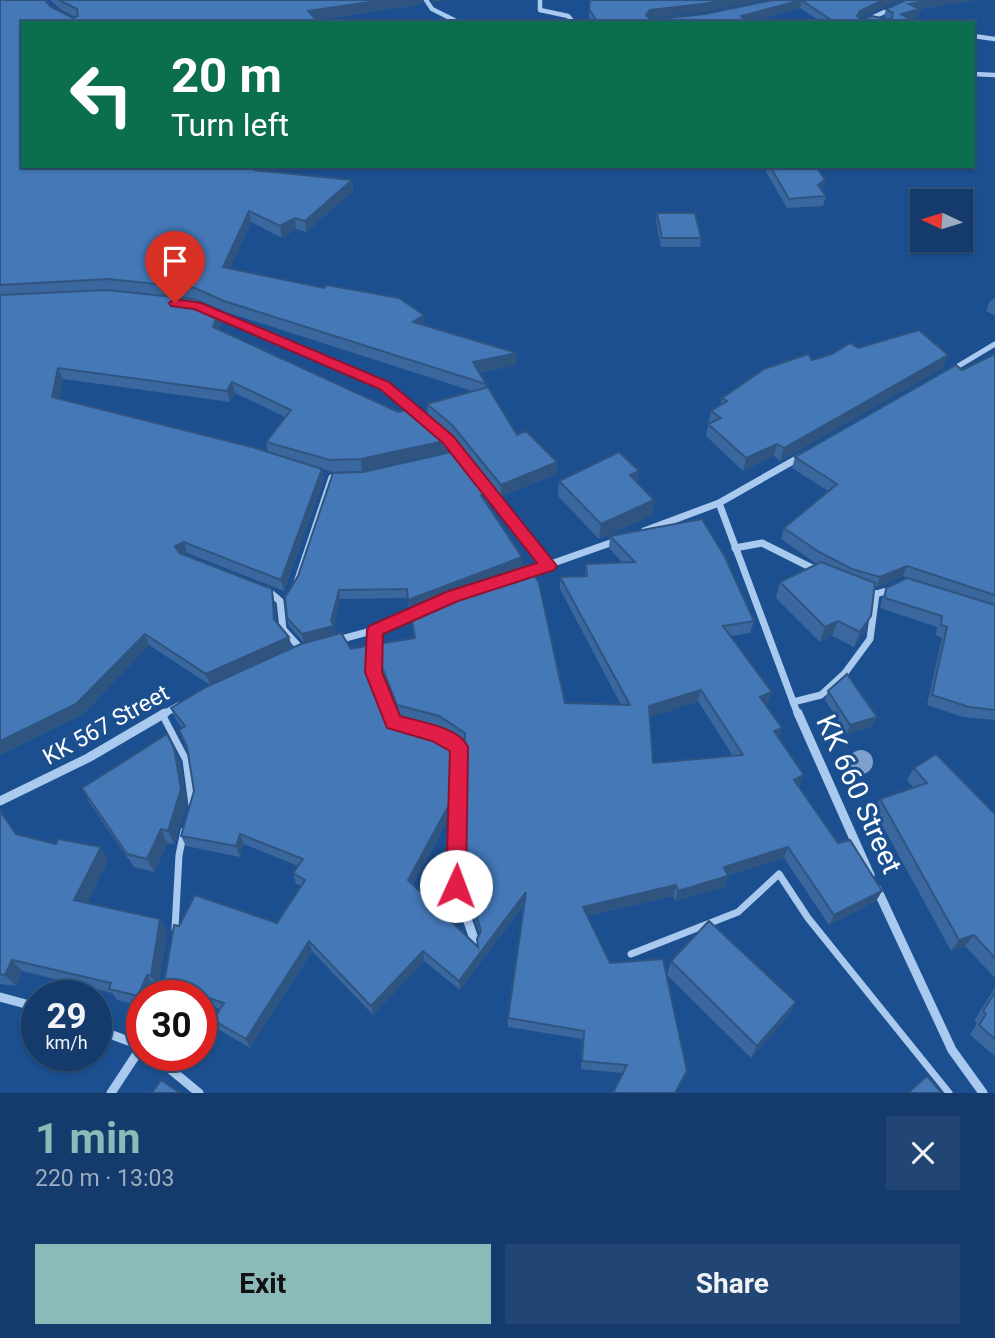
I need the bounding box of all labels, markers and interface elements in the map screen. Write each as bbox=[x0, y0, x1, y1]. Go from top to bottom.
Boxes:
text: 20 m bbox=[171, 47, 282, 104]
icon: left bbox=[56, 49, 147, 140]
text: Turn left bbox=[171, 106, 289, 144]
north arrow bbox=[910, 189, 973, 252]
map controls bbox=[910, 189, 973, 252]
pin bbox=[145, 231, 205, 303]
icon: arrive bbox=[156, 242, 194, 280]
street label: KK 567 Street bbox=[38, 679, 174, 771]
street label: KK 660 Street bbox=[809, 710, 909, 878]
position arrow bbox=[419, 849, 493, 923]
speed limit sign: 30 bbox=[126, 980, 217, 1071]
text: 29 bbox=[46, 996, 87, 1037]
text: km/h bbox=[45, 1032, 88, 1053]
text: 1 min bbox=[35, 1114, 141, 1163]
button: close bbox=[886, 1116, 960, 1190]
text: 220 m · 13:03 bbox=[35, 1165, 174, 1192]
button: Exit bbox=[35, 1244, 491, 1324]
button: Share bbox=[505, 1244, 960, 1324]

